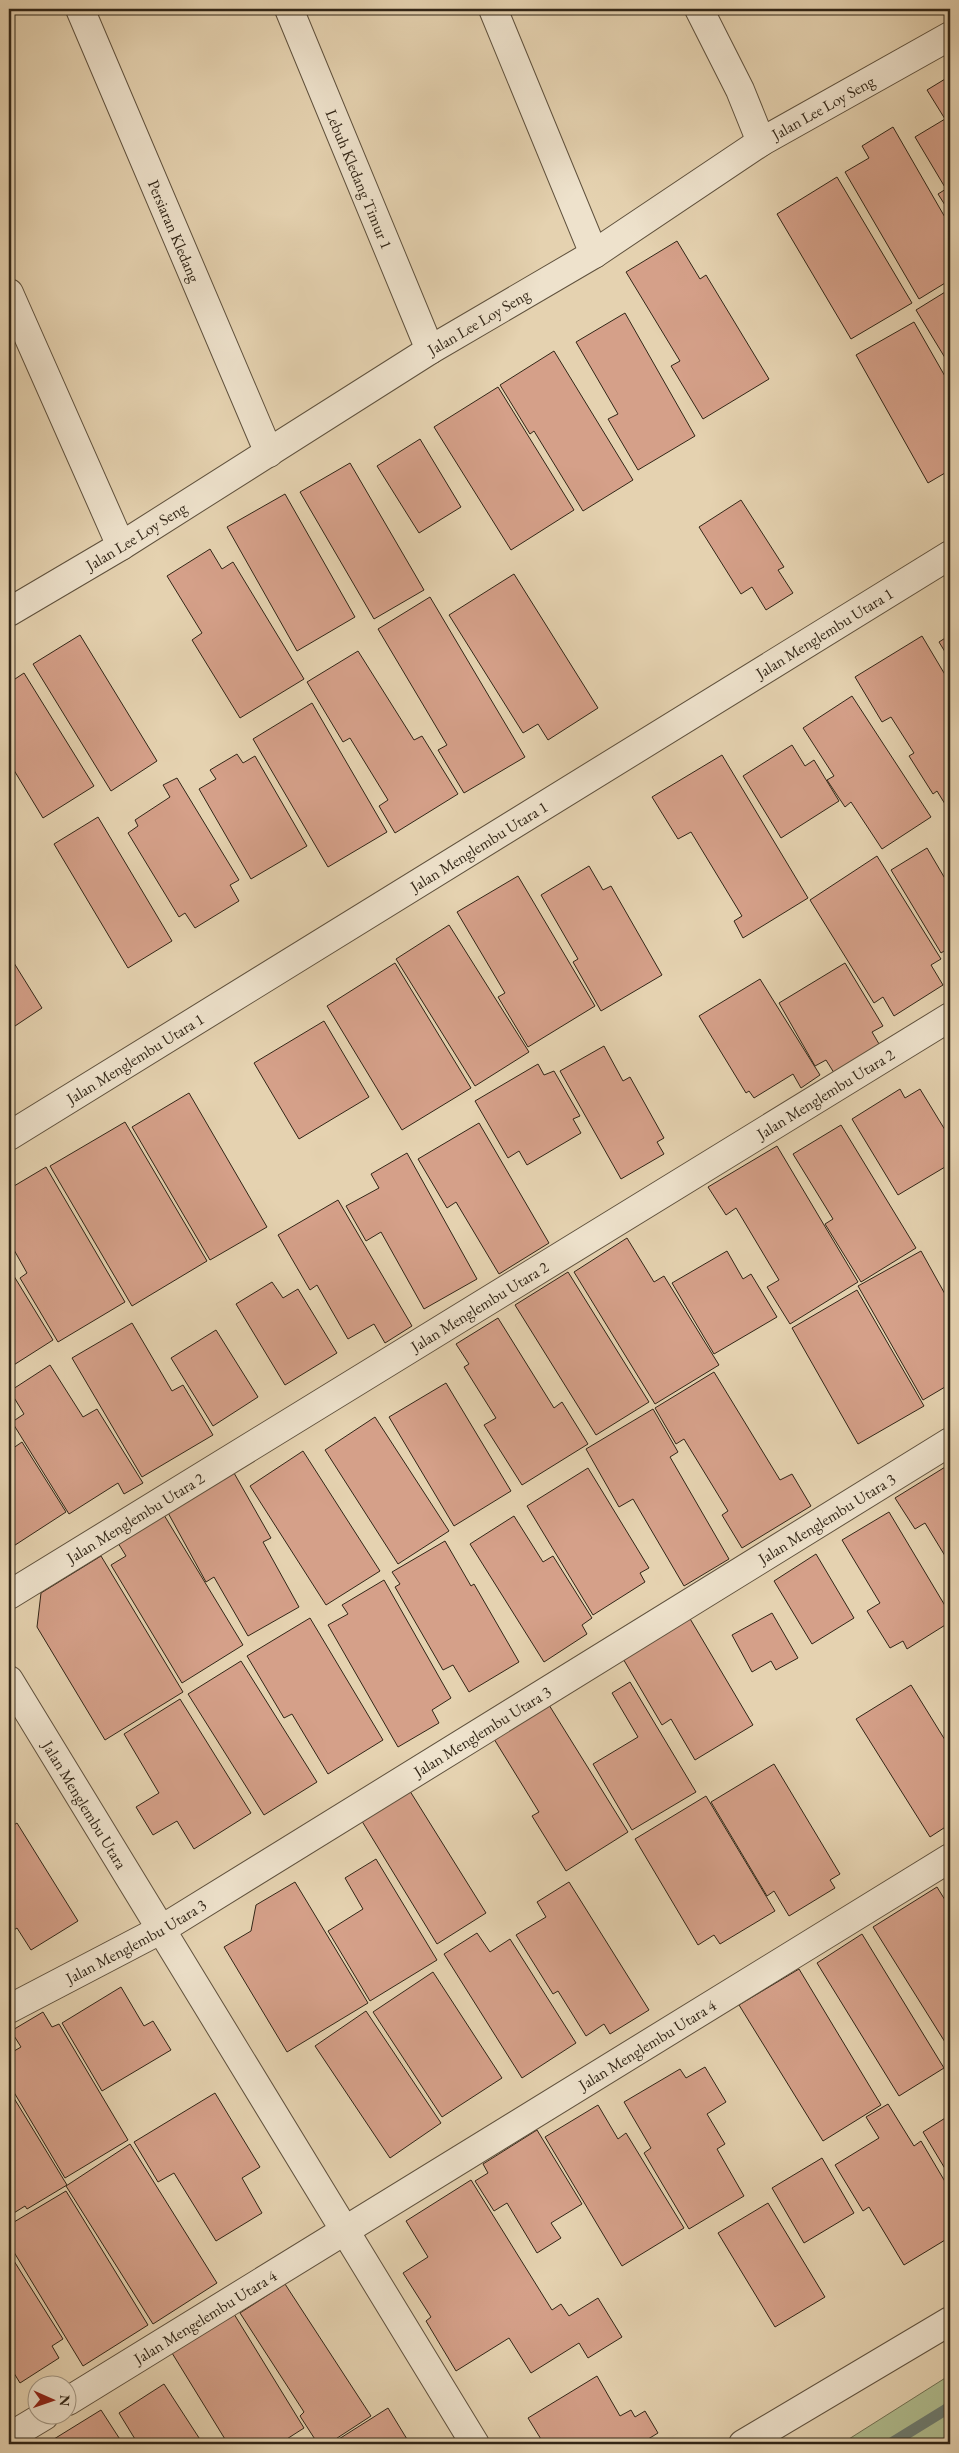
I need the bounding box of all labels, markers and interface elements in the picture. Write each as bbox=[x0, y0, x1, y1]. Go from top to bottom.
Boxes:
street label: Jalan Lee Loy Seng bbox=[766, 70, 879, 146]
street label: Lebuh Kledang Timur 1 bbox=[321, 106, 397, 252]
street label: Persiaran Kledang bbox=[143, 177, 205, 286]
street label: Jalan Lee Loy Seng bbox=[422, 284, 534, 361]
street label: Jalan Lee Loy Seng bbox=[80, 497, 191, 577]
street label: Jalan Menglembu Utara 1 bbox=[750, 583, 897, 685]
street label: Jalan Menglembu Utara 1 bbox=[405, 796, 552, 898]
street label: Jalan Menglembu Utara 1 bbox=[61, 1008, 208, 1110]
street label: Jalan Menglembu Utara 2 bbox=[751, 1044, 899, 1145]
street label: Jalan Menglembu Utara 2 bbox=[405, 1256, 553, 1358]
street label: Jalan Menglembu Utara 2 bbox=[61, 1468, 208, 1569]
street label: Jalan Menglembu Utara 3 bbox=[753, 1468, 900, 1570]
street label: Jalan Menglembu Utara 3 bbox=[408, 1681, 555, 1783]
street label: Jalan Menglembu Utara bbox=[36, 1735, 132, 1874]
street label: Jalan Menglembu Utara 3 bbox=[60, 1894, 211, 1990]
street label: Jalan Menglembu Utara 4 bbox=[573, 1994, 720, 2096]
street label: Jalan Mengelembu Utara 4 bbox=[128, 2265, 281, 2370]
north arrow bbox=[28, 2376, 78, 2426]
text: N bbox=[56, 2394, 74, 2407]

